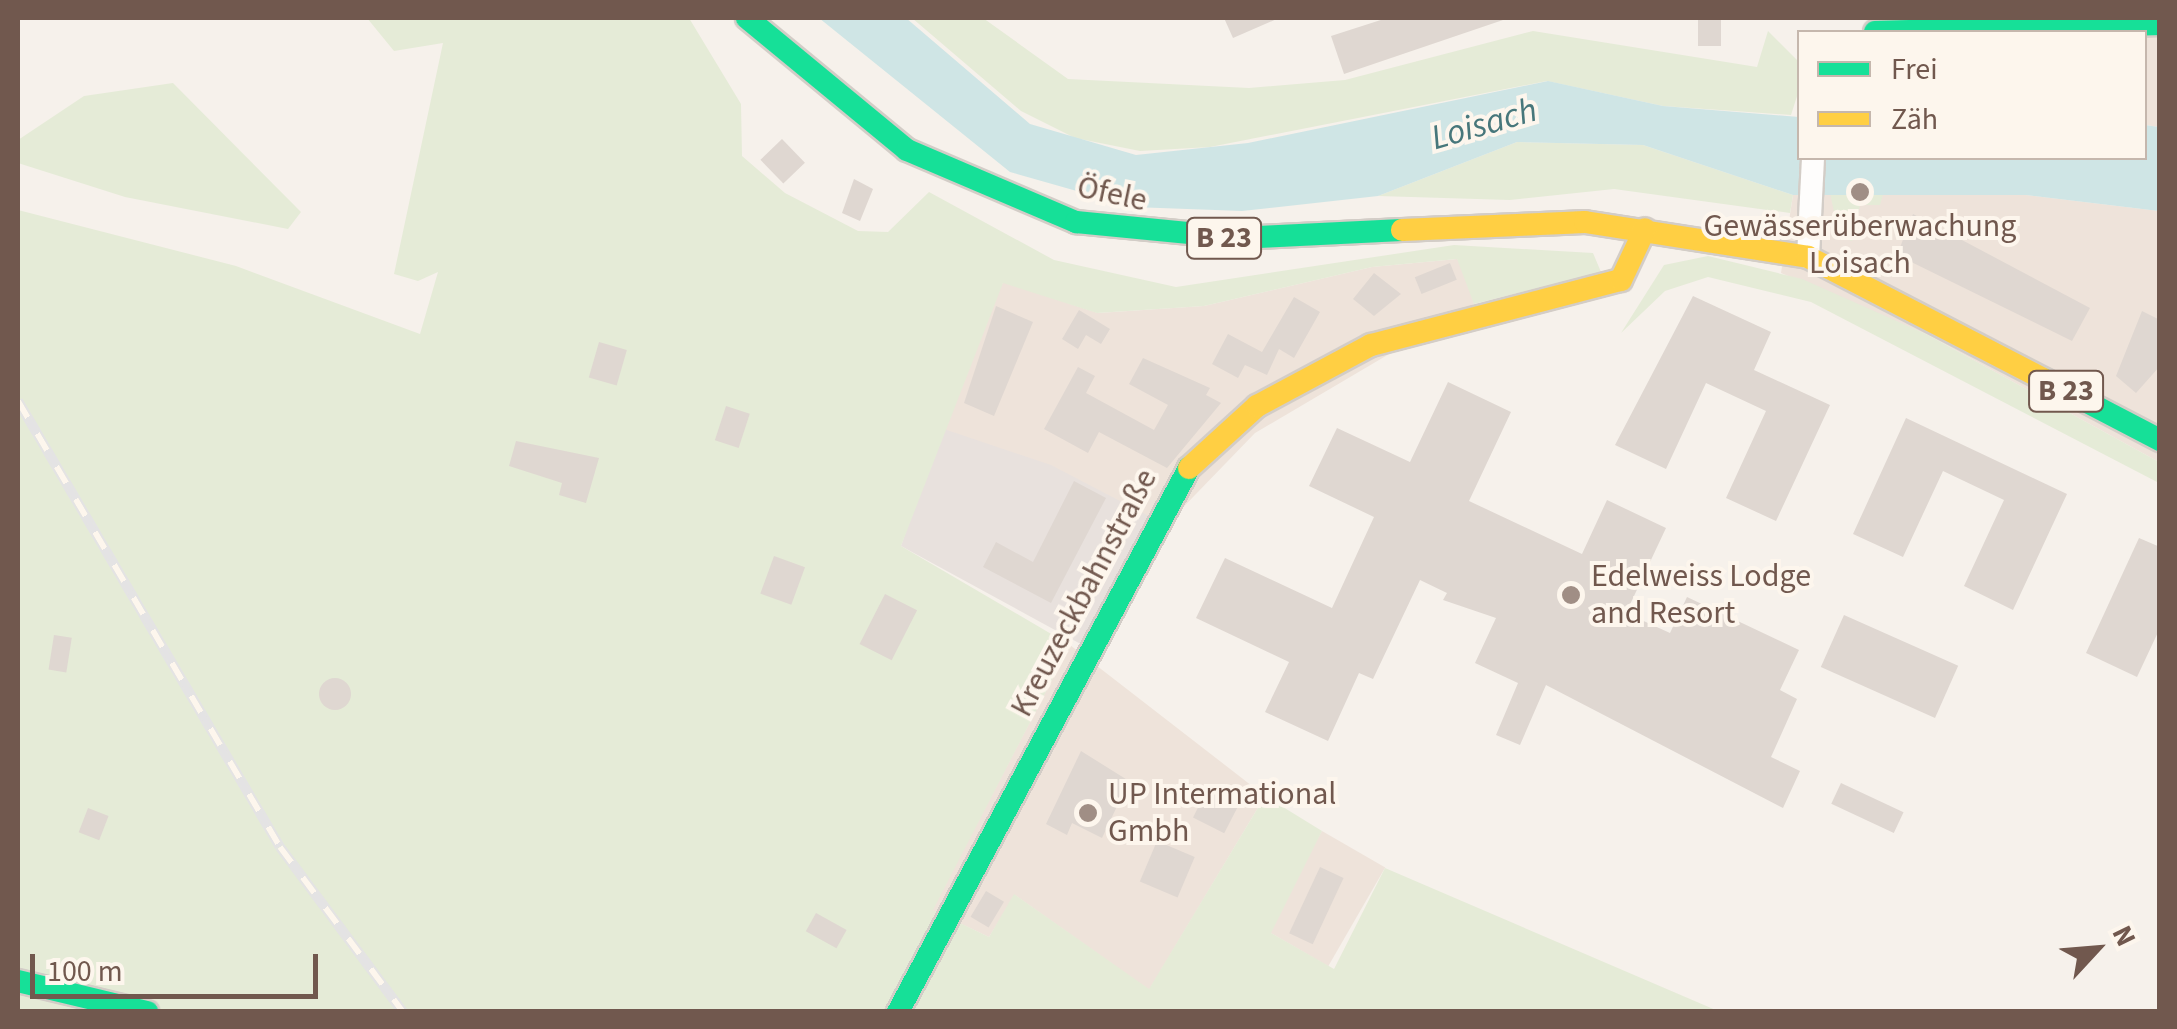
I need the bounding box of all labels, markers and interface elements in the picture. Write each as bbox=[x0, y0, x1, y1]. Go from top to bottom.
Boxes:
legend bbox=[1797, 30, 2147, 160]
text: Frei bbox=[1891, 48, 1938, 91]
water label: Loisach bbox=[1426, 89, 1542, 159]
text: Zäh bbox=[1891, 98, 1938, 141]
street label: Öfele bbox=[1074, 168, 1150, 220]
marker: Gewässerüberwachung Loisach bbox=[1849, 181, 1871, 203]
place label: Gewässerüberwachung Loisach bbox=[1704, 208, 2016, 283]
road number: B 23 bbox=[1184, 213, 1264, 263]
road number: B 23 bbox=[2026, 366, 2106, 416]
street label: Kreuzeckbahnstraße bbox=[1003, 463, 1165, 723]
place label: Edelweiss Lodge and Resort bbox=[1591, 558, 1811, 633]
marker: Edelweiss Lodge and Resort bbox=[1560, 584, 1582, 606]
place label: UP Intermational Gmbh bbox=[1108, 776, 1336, 851]
marker: UP Intermational Gmbh bbox=[1077, 802, 1099, 824]
north arrow bbox=[2047, 899, 2147, 999]
text: N bbox=[2102, 919, 2146, 953]
scale bar bbox=[35, 934, 322, 996]
text: 100 m bbox=[47, 950, 123, 993]

